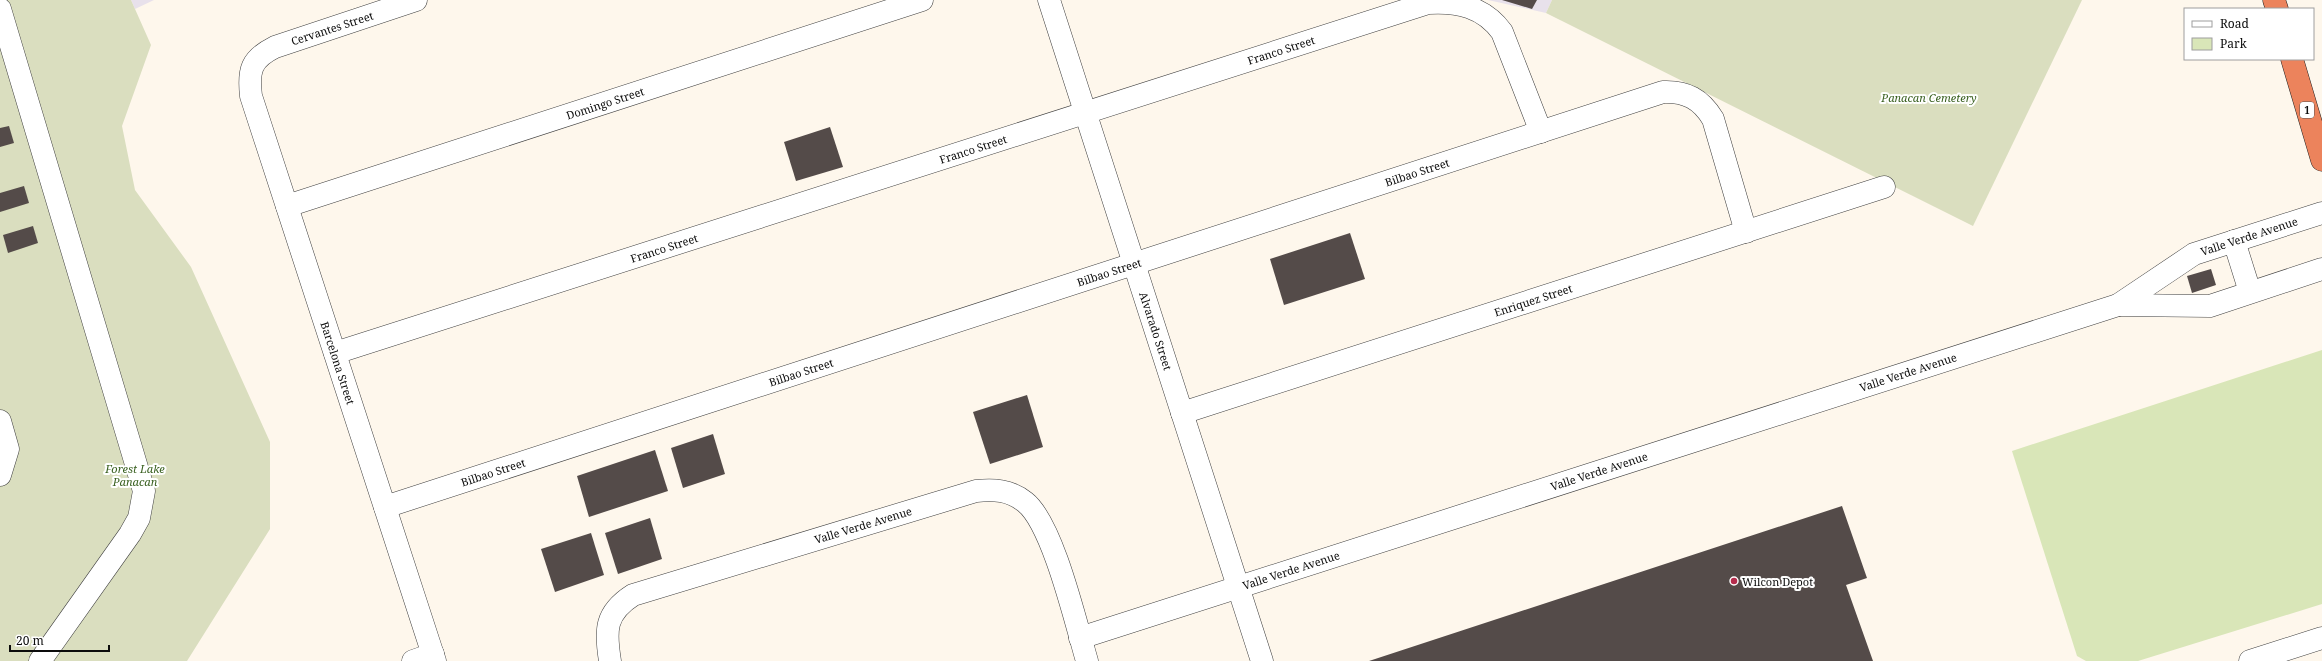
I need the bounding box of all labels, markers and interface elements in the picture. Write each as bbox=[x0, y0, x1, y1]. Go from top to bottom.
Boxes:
street label: Cervantes Street bbox=[289, 8, 375, 48]
legend bbox=[2184, 8, 2314, 60]
text: Road bbox=[2220, 15, 2250, 32]
street label: Franco Street bbox=[1245, 32, 1317, 68]
text: Park bbox=[2220, 35, 2248, 52]
street label: Domingo Street bbox=[564, 83, 646, 123]
park label: Panacan Cemetery bbox=[1880, 90, 1977, 105]
road number: 1 bbox=[2300, 102, 2314, 118]
street label: Franco Street bbox=[937, 131, 1009, 167]
street label: Bilbao Street bbox=[1383, 154, 1451, 189]
street label: Valle Verde Avenue bbox=[2199, 213, 2300, 259]
street label: Franco Street bbox=[628, 230, 700, 266]
street label: Bilbao Street bbox=[1075, 254, 1143, 289]
street label: Enriquez Street bbox=[1492, 280, 1574, 320]
street label: Alvarado Street bbox=[1136, 290, 1176, 372]
street label: Barcelona Street bbox=[318, 320, 359, 407]
street label: Valle Verde Avenue bbox=[1858, 349, 1959, 395]
street label: Bilbao Street bbox=[767, 354, 835, 389]
street label: Valle Verde Avenue bbox=[1549, 448, 1650, 494]
street label: Bilbao Street bbox=[459, 454, 527, 489]
park label: Forest Lake Panacan bbox=[104, 461, 165, 489]
street label: Valle Verde Avenue bbox=[812, 503, 914, 547]
street label: Valle Verde Avenue bbox=[1241, 547, 1342, 593]
place label: Wilcon Depot bbox=[1742, 574, 1813, 589]
marker: Wilcon Depot bbox=[1729, 576, 1739, 586]
scale bar bbox=[10, 627, 109, 653]
text: 20 m bbox=[16, 632, 44, 649]

